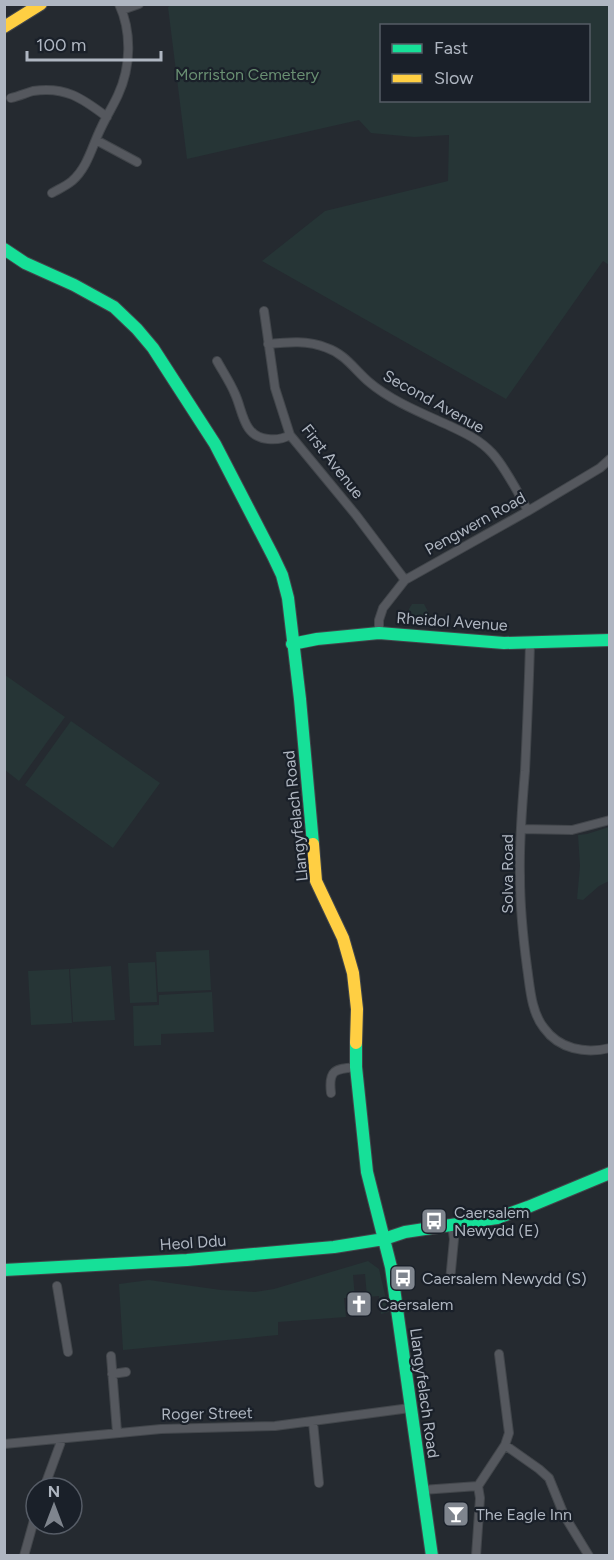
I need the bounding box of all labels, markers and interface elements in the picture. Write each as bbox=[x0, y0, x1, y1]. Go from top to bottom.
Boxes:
scale bar bbox=[27, 24, 160, 62]
legend bbox=[380, 24, 590, 102]
text: 100 m bbox=[36, 34, 86, 56]
text: Fast bbox=[434, 37, 468, 59]
park label: Morriston Cemetery bbox=[175, 65, 320, 84]
text: Slow bbox=[434, 67, 473, 89]
street label: Second Avenue bbox=[380, 366, 488, 437]
street label: First Avenue bbox=[298, 420, 368, 503]
street label: Pengwern Road bbox=[421, 488, 529, 559]
street label: Rheidol Avenue bbox=[396, 608, 509, 635]
street label: Llangyfelach Road bbox=[279, 750, 312, 882]
street label: Solva Road bbox=[498, 834, 517, 914]
place label: Caersalem Newydd (E) bbox=[454, 1203, 539, 1240]
bus stop icon: Caersalem Newydd (E) bbox=[419, 1206, 449, 1236]
street label: Heol Ddu bbox=[159, 1231, 227, 1254]
bus stop icon: Caersalem Newydd (S) bbox=[388, 1263, 418, 1293]
place label: Caersalem Newydd (S) bbox=[422, 1269, 587, 1288]
church icon: Caersalem bbox=[344, 1289, 374, 1319]
place label: Caersalem bbox=[378, 1295, 453, 1314]
street label: Llangyfelach Road bbox=[406, 1327, 443, 1459]
street label: Roger Street bbox=[161, 1403, 253, 1424]
north arrow bbox=[24, 1476, 84, 1536]
text: N bbox=[48, 1482, 60, 1501]
bar icon: The Eagle Inn bbox=[441, 1499, 471, 1529]
place label: The Eagle Inn bbox=[476, 1505, 572, 1524]

